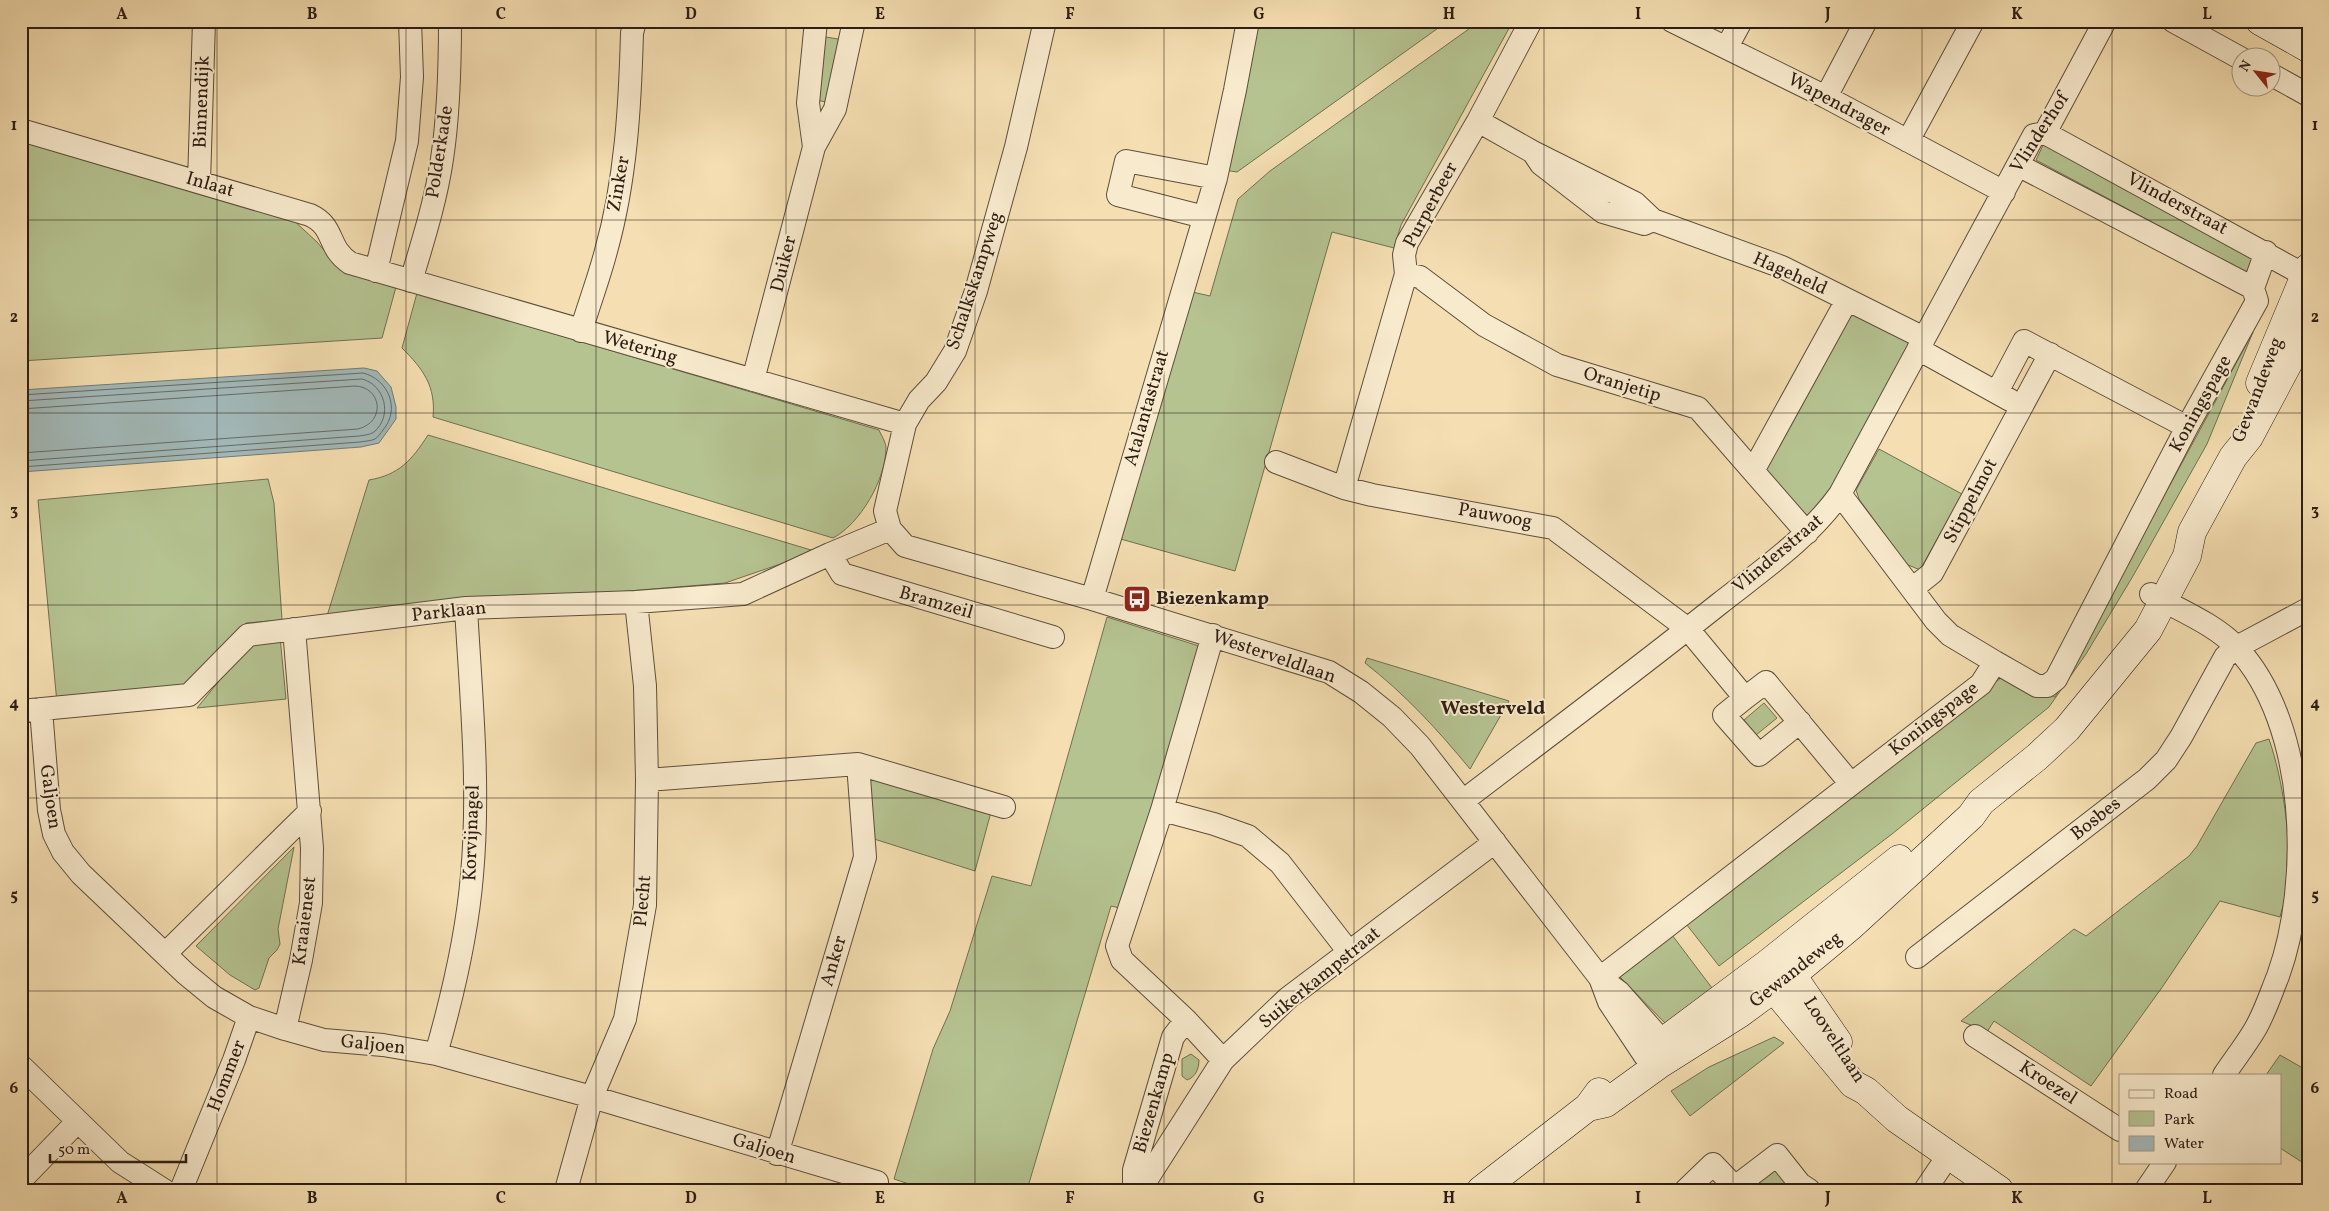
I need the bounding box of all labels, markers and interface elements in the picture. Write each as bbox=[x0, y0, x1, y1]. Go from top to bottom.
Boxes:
text: A bbox=[116, 4, 128, 26]
text: B bbox=[307, 4, 318, 26]
text: C bbox=[496, 4, 506, 26]
text: D bbox=[685, 4, 697, 26]
text: E bbox=[875, 4, 885, 26]
text: F bbox=[1065, 4, 1075, 26]
text: G bbox=[1253, 4, 1265, 26]
text: H bbox=[1443, 4, 1455, 26]
text: I bbox=[1635, 4, 1641, 26]
text: J bbox=[1824, 4, 1831, 26]
text: K bbox=[2011, 4, 2023, 26]
text: L bbox=[2202, 4, 2212, 26]
north arrow bbox=[2232, 48, 2282, 98]
street label: Binnendijk bbox=[187, 55, 217, 149]
text: N bbox=[2235, 57, 2257, 75]
street label: Wapendrager bbox=[1783, 67, 1895, 143]
street label: Vlinderhof bbox=[2004, 86, 2077, 178]
street label: Polderkade bbox=[420, 104, 460, 200]
text: 1 bbox=[11, 115, 17, 137]
text: 1 bbox=[2312, 115, 2318, 137]
street label: Zinker bbox=[601, 154, 637, 214]
street label: Purperbeer bbox=[1397, 157, 1465, 253]
street label: Inlaat bbox=[183, 166, 237, 204]
street label: Vlinderstraat bbox=[2122, 166, 2233, 242]
street label: Schalkskampweg bbox=[940, 208, 1010, 354]
street label: Duiker bbox=[764, 233, 804, 295]
street label: Hageheld bbox=[1749, 246, 1831, 302]
text: 2 bbox=[10, 307, 18, 329]
text: 2 bbox=[2311, 307, 2319, 329]
street label: Wetering bbox=[600, 325, 680, 371]
street label: Gewandeweg bbox=[2226, 334, 2290, 446]
street label: Atalantastraat bbox=[1118, 346, 1176, 469]
street label: Koningspage bbox=[2164, 351, 2238, 457]
street label: Oranjetip bbox=[1580, 361, 1664, 409]
street label: Stippelmot bbox=[1938, 454, 2004, 548]
street label: Pauwoog bbox=[1456, 497, 1534, 535]
text: 3 bbox=[10, 500, 18, 522]
text: 3 bbox=[2311, 500, 2319, 522]
street label: Vlinderstraat bbox=[1727, 508, 1829, 600]
street label: Bramzeil bbox=[896, 580, 976, 626]
bus stop icon: Biezenkamp bbox=[1122, 584, 1152, 614]
place label: Biezenkamp bbox=[1156, 586, 1269, 612]
street label: Parklaan bbox=[410, 595, 488, 629]
street label: Westerveldlaan bbox=[1209, 624, 1339, 690]
street label: Koningspage bbox=[1884, 676, 1984, 762]
text: 4 bbox=[9, 693, 19, 715]
text: 4 bbox=[2310, 693, 2320, 715]
district label: Westerveld bbox=[1441, 695, 1545, 723]
street label: Galjoen bbox=[33, 763, 67, 831]
street label: Korvijnagel bbox=[457, 784, 487, 882]
street label: Bosbes bbox=[2065, 791, 2127, 847]
street label: Plecht bbox=[628, 874, 658, 928]
street label: Kraaienest bbox=[287, 875, 323, 967]
text: 5 bbox=[10, 885, 18, 907]
text: 5 bbox=[2311, 885, 2319, 907]
street label: Suikerkampstraat bbox=[1254, 921, 1387, 1035]
street label: Gewandeweg bbox=[1744, 926, 1848, 1014]
street label: Anker bbox=[814, 933, 854, 989]
street label: Looveltlaan bbox=[1796, 992, 1872, 1088]
street label: Galjoen bbox=[339, 1029, 407, 1061]
street label: Hommer bbox=[201, 1036, 253, 1116]
street label: Biezenkamp bbox=[1127, 1049, 1181, 1157]
street label: Kroezel bbox=[2014, 1055, 2082, 1112]
legend bbox=[2119, 1074, 2282, 1164]
text: 6 bbox=[10, 1078, 19, 1100]
text: 6 bbox=[2311, 1078, 2320, 1100]
text: Road bbox=[2164, 1084, 2198, 1105]
text: Park bbox=[2164, 1110, 2195, 1131]
street label: Galjoen bbox=[729, 1127, 799, 1171]
scale bar bbox=[50, 1131, 186, 1163]
text: Water bbox=[2164, 1134, 2204, 1155]
text: 50 m bbox=[58, 1140, 90, 1161]
text: A bbox=[116, 1188, 128, 1210]
text: B bbox=[307, 1188, 318, 1210]
text: C bbox=[496, 1188, 506, 1210]
text: D bbox=[685, 1188, 697, 1210]
text: E bbox=[875, 1188, 885, 1210]
text: F bbox=[1065, 1188, 1075, 1210]
text: G bbox=[1253, 1188, 1265, 1210]
text: H bbox=[1443, 1188, 1455, 1210]
text: I bbox=[1635, 1188, 1641, 1210]
text: J bbox=[1824, 1188, 1831, 1210]
text: K bbox=[2011, 1188, 2023, 1210]
text: L bbox=[2202, 1188, 2212, 1210]

